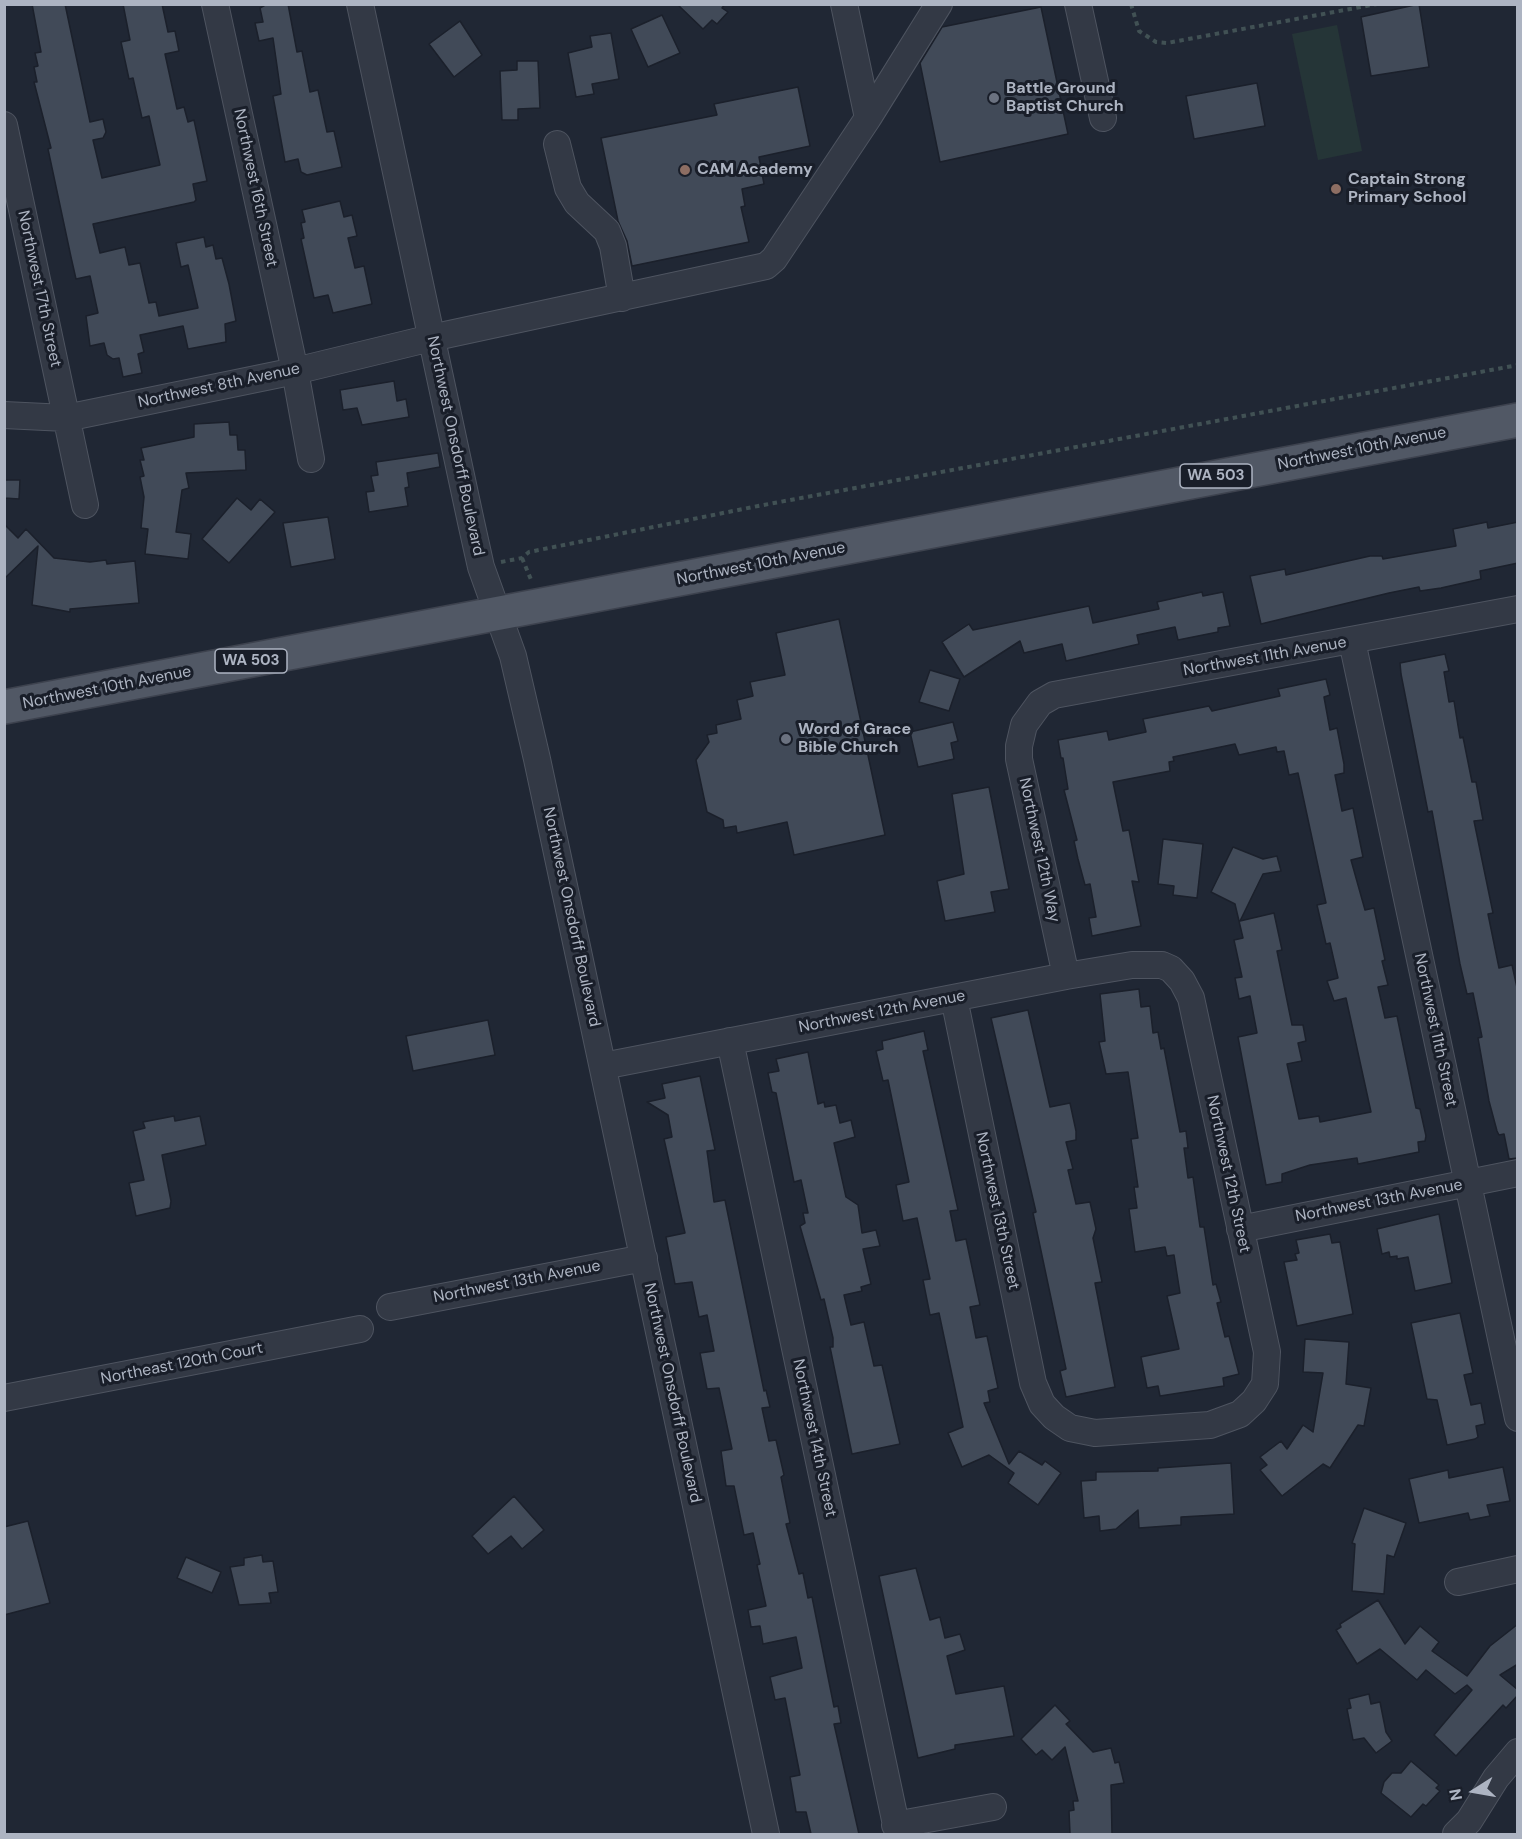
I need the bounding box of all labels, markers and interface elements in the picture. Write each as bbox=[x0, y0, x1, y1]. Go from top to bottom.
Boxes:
place label: Battle Ground Baptist Church bbox=[1006, 79, 1124, 117]
marker: Battle Ground Baptist Church bbox=[987, 91, 1001, 105]
street label: Northwest 16th Street bbox=[229, 107, 281, 269]
place label: CAM Academy bbox=[697, 160, 813, 180]
marker: CAM Academy bbox=[678, 163, 692, 177]
place label: Captain Strong Primary School bbox=[1348, 170, 1466, 208]
marker: Captain Strong Primary School bbox=[1329, 182, 1343, 196]
street label: Northwest 17th Street bbox=[13, 209, 65, 369]
street label: Northwest Onsdorff Boulevard bbox=[422, 334, 488, 558]
street label: Northwest 8th Avenue bbox=[136, 359, 302, 413]
street label: Northwest 10th Avenue bbox=[1276, 423, 1448, 475]
road number: WA 503 bbox=[1180, 464, 1252, 488]
street label: Northwest 10th Avenue bbox=[675, 538, 847, 590]
street label: Northwest 11th Avenue bbox=[1182, 633, 1348, 681]
road number: WA 503 bbox=[215, 649, 287, 673]
street label: Northwest 10th Avenue bbox=[21, 662, 193, 714]
place label: Word of Grace Bible Church bbox=[798, 720, 911, 758]
marker: Word of Grace Bible Church bbox=[779, 732, 793, 746]
street label: Northwest 12th Way bbox=[1014, 776, 1064, 924]
street label: Northwest Onsdorff Boulevard bbox=[538, 805, 604, 1029]
street label: Northwest 11th Street bbox=[1409, 952, 1461, 1108]
street label: Northwest 12th Avenue bbox=[797, 986, 967, 1038]
street label: Northwest 12th Street bbox=[1202, 1094, 1254, 1254]
street label: Northwest 13th Street bbox=[971, 1130, 1023, 1292]
street label: Northwest 13th Avenue bbox=[1294, 1175, 1464, 1227]
street label: Northwest 13th Avenue bbox=[432, 1256, 602, 1308]
street label: Northwest Onsdorff Boulevard bbox=[639, 1281, 705, 1505]
street label: Northeast 120th Court bbox=[99, 1339, 265, 1389]
street label: Northwest 14th Street bbox=[788, 1357, 840, 1519]
north arrow bbox=[1444, 1761, 1504, 1821]
text: N bbox=[1444, 1787, 1467, 1802]

